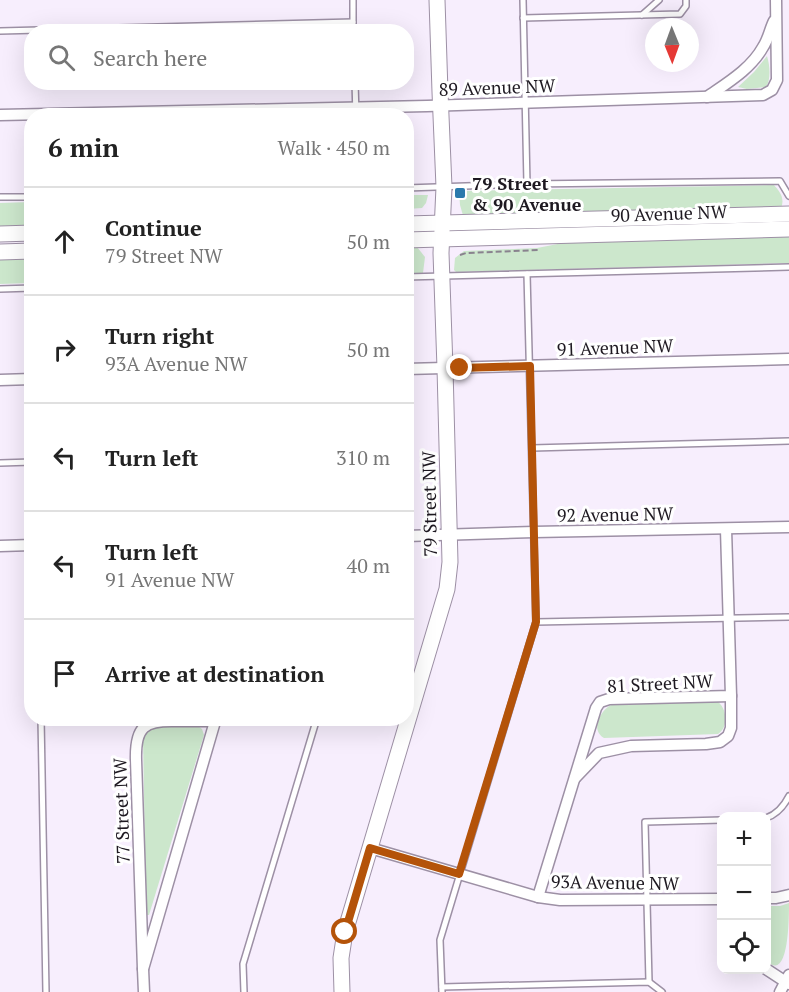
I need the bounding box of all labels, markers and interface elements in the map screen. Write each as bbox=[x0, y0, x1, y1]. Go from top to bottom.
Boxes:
north arrow bbox=[645, 18, 699, 72]
search box bbox=[24, 24, 414, 90]
icon: search bbox=[45, 41, 78, 74]
text: Search here bbox=[93, 43, 207, 72]
street label: 89 Avenue NW bbox=[438, 73, 556, 101]
text: 6 min bbox=[48, 130, 119, 164]
text: Walk · 450 m bbox=[278, 134, 390, 161]
place label: 79 Street & 90 Avenue bbox=[472, 171, 582, 216]
marker: 79 Street & 90 Avenue bbox=[453, 186, 467, 200]
street label: 90 Avenue NW bbox=[610, 199, 728, 227]
text: Continue bbox=[105, 213, 202, 242]
icon: ahead bbox=[48, 225, 81, 258]
text: 50 m bbox=[347, 228, 390, 255]
text: 79 Street NW bbox=[105, 242, 223, 269]
text: Turn right bbox=[105, 321, 214, 350]
icon: right bbox=[48, 333, 81, 366]
street label: 91 Avenue NW bbox=[556, 333, 674, 361]
text: 50 m bbox=[347, 336, 390, 363]
text: 93A Avenue NW bbox=[105, 350, 248, 377]
route end bbox=[446, 354, 472, 380]
icon: left bbox=[48, 441, 81, 474]
text: Turn left bbox=[105, 443, 198, 472]
text: 310 m bbox=[336, 444, 390, 471]
street label: 79 Street NW bbox=[416, 451, 442, 557]
street label: 92 Avenue NW bbox=[557, 501, 674, 527]
text: Turn left bbox=[105, 537, 198, 566]
icon: left bbox=[48, 549, 81, 582]
text: 40 m bbox=[347, 552, 390, 579]
text: 91 Avenue NW bbox=[105, 566, 234, 593]
icon: arrive bbox=[48, 657, 81, 690]
text: Arrive at destination bbox=[105, 659, 324, 688]
street label: 81 Street NW bbox=[606, 668, 714, 698]
street label: 77 Street NW bbox=[107, 757, 135, 864]
map controls bbox=[717, 812, 771, 974]
button: + bbox=[717, 812, 771, 866]
button: − bbox=[717, 866, 771, 920]
street label: 93A Avenue NW bbox=[551, 869, 680, 895]
route start bbox=[331, 918, 357, 944]
button: locate bbox=[717, 920, 771, 974]

